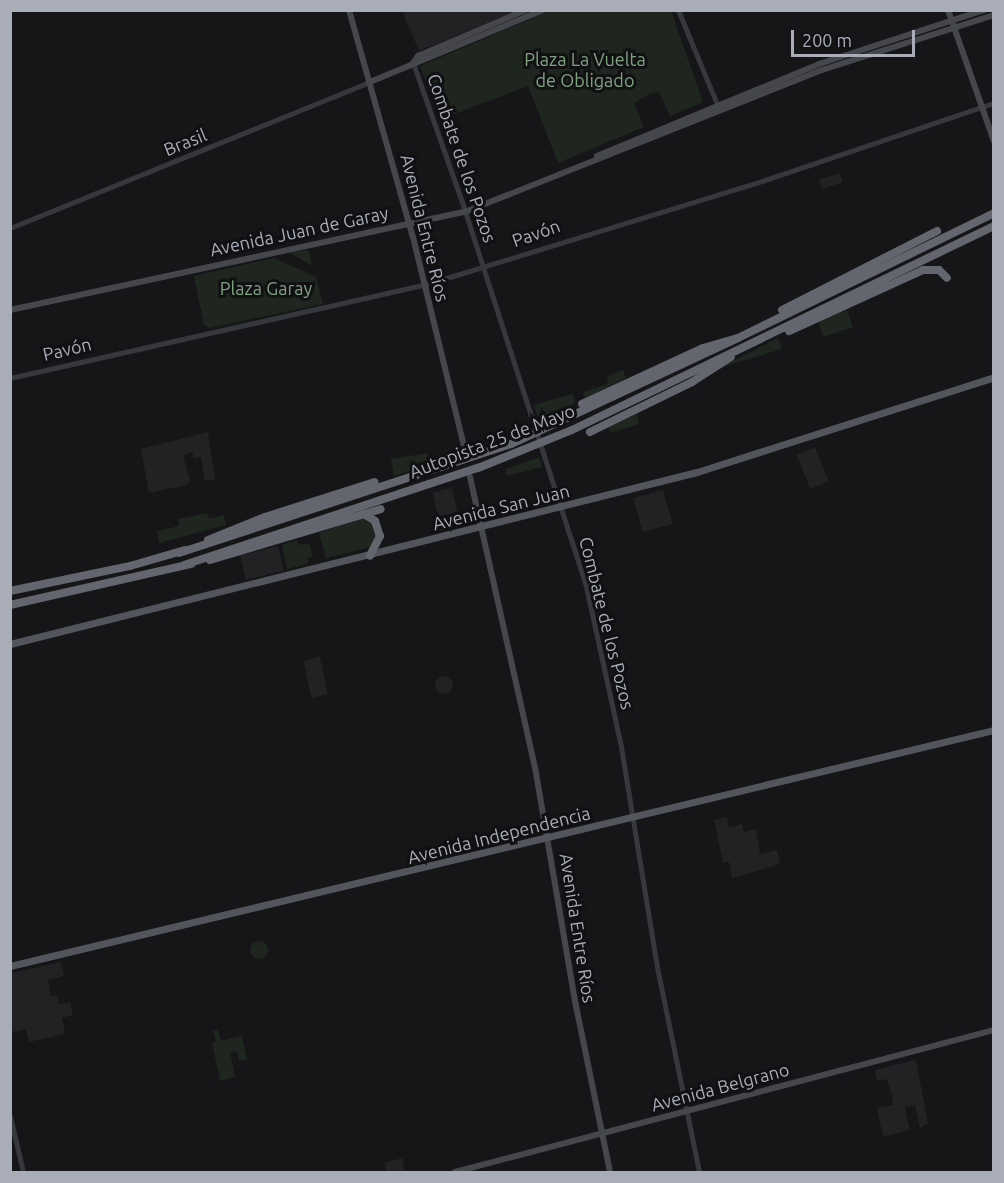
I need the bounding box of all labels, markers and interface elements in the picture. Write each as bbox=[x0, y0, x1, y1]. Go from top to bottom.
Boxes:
scale bar bbox=[794, 18, 918, 56]
text: 200 m bbox=[802, 30, 852, 50]
park label: Plaza La Vuelta de Obligado bbox=[524, 49, 646, 92]
street label: Combate de los Pozos bbox=[423, 71, 501, 245]
street label: Brasil bbox=[160, 124, 210, 160]
street label: Avenida Entre Ríos bbox=[396, 152, 454, 304]
street label: Avenida Juan de Garay bbox=[208, 202, 390, 260]
street label: Pavón bbox=[509, 215, 563, 251]
park label: Plaza Garay bbox=[220, 277, 312, 299]
street label: Pavón bbox=[41, 333, 93, 365]
street label: Autopista 25 de Mayo bbox=[406, 399, 578, 483]
street label: Avenida San Juan bbox=[430, 480, 572, 534]
street label: Combate de los Pozos bbox=[575, 534, 639, 712]
street label: Avenida Independencia bbox=[405, 802, 593, 868]
street label: Avenida Entre Ríos bbox=[556, 852, 600, 1004]
street label: Avenida Belgrano bbox=[649, 1058, 791, 1116]

